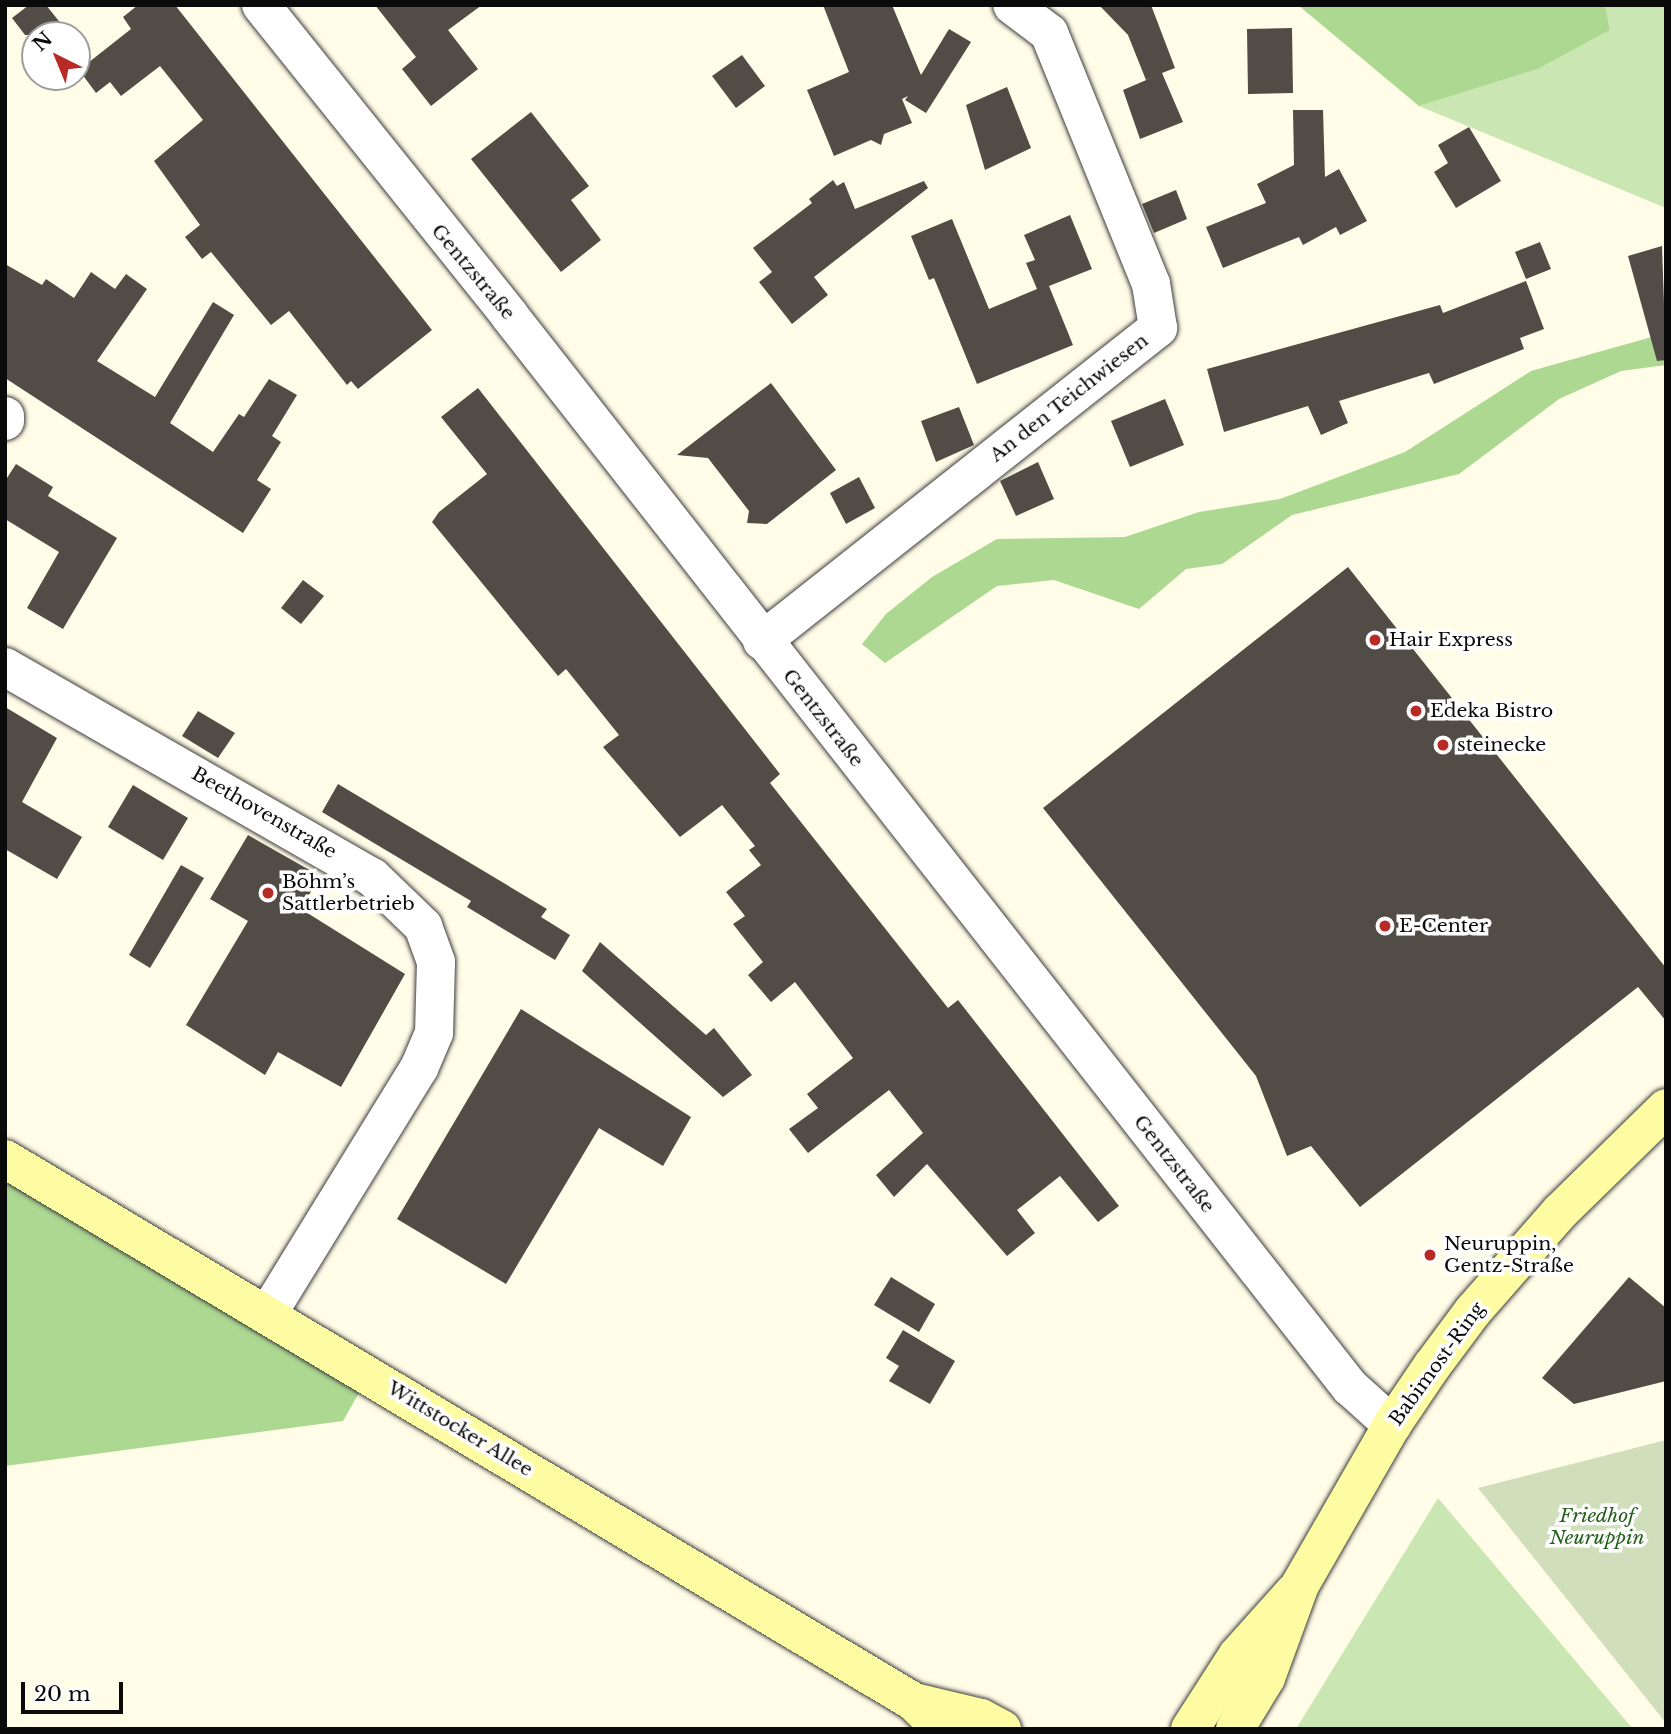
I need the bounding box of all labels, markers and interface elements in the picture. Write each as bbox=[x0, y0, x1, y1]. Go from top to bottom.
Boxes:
north arrow bbox=[21, 21, 91, 91]
text: N bbox=[28, 27, 57, 56]
street label: Gentzstraße bbox=[426, 220, 520, 324]
street label: An den Teichwiesen bbox=[985, 329, 1153, 467]
place label: Hair Express bbox=[1389, 629, 1513, 651]
marker: Hair Express bbox=[1367, 632, 1383, 648]
street label: Gentzstraße bbox=[778, 665, 868, 771]
place label: Edeka Bistro bbox=[1430, 700, 1553, 722]
marker: Edeka Bistro bbox=[1408, 703, 1424, 719]
place label: steinecke bbox=[1457, 734, 1546, 756]
marker: steinecke bbox=[1435, 737, 1451, 753]
street label: Beethovenstraße bbox=[188, 762, 340, 864]
place label: Böhm’s Sattlerbetrieb bbox=[282, 871, 415, 915]
marker: Böhm’s Sattlerbetrieb bbox=[260, 885, 276, 901]
place label: E-Center bbox=[1399, 915, 1488, 937]
marker: E-Center bbox=[1377, 918, 1393, 934]
street label: Gentzstraße bbox=[1129, 1111, 1219, 1217]
place label: Neuruppin, Gentz-Straße bbox=[1444, 1233, 1574, 1277]
marker: Neuruppin, Gentz-Straße bbox=[1422, 1247, 1438, 1263]
street label: Babimost-Ring bbox=[1385, 1298, 1489, 1430]
street label: Wittstocker Allee bbox=[383, 1376, 537, 1482]
park label: Friedhof Neuruppin bbox=[1550, 1505, 1644, 1549]
scale bar bbox=[24, 1668, 126, 1712]
text: 20 m bbox=[34, 1681, 91, 1707]

